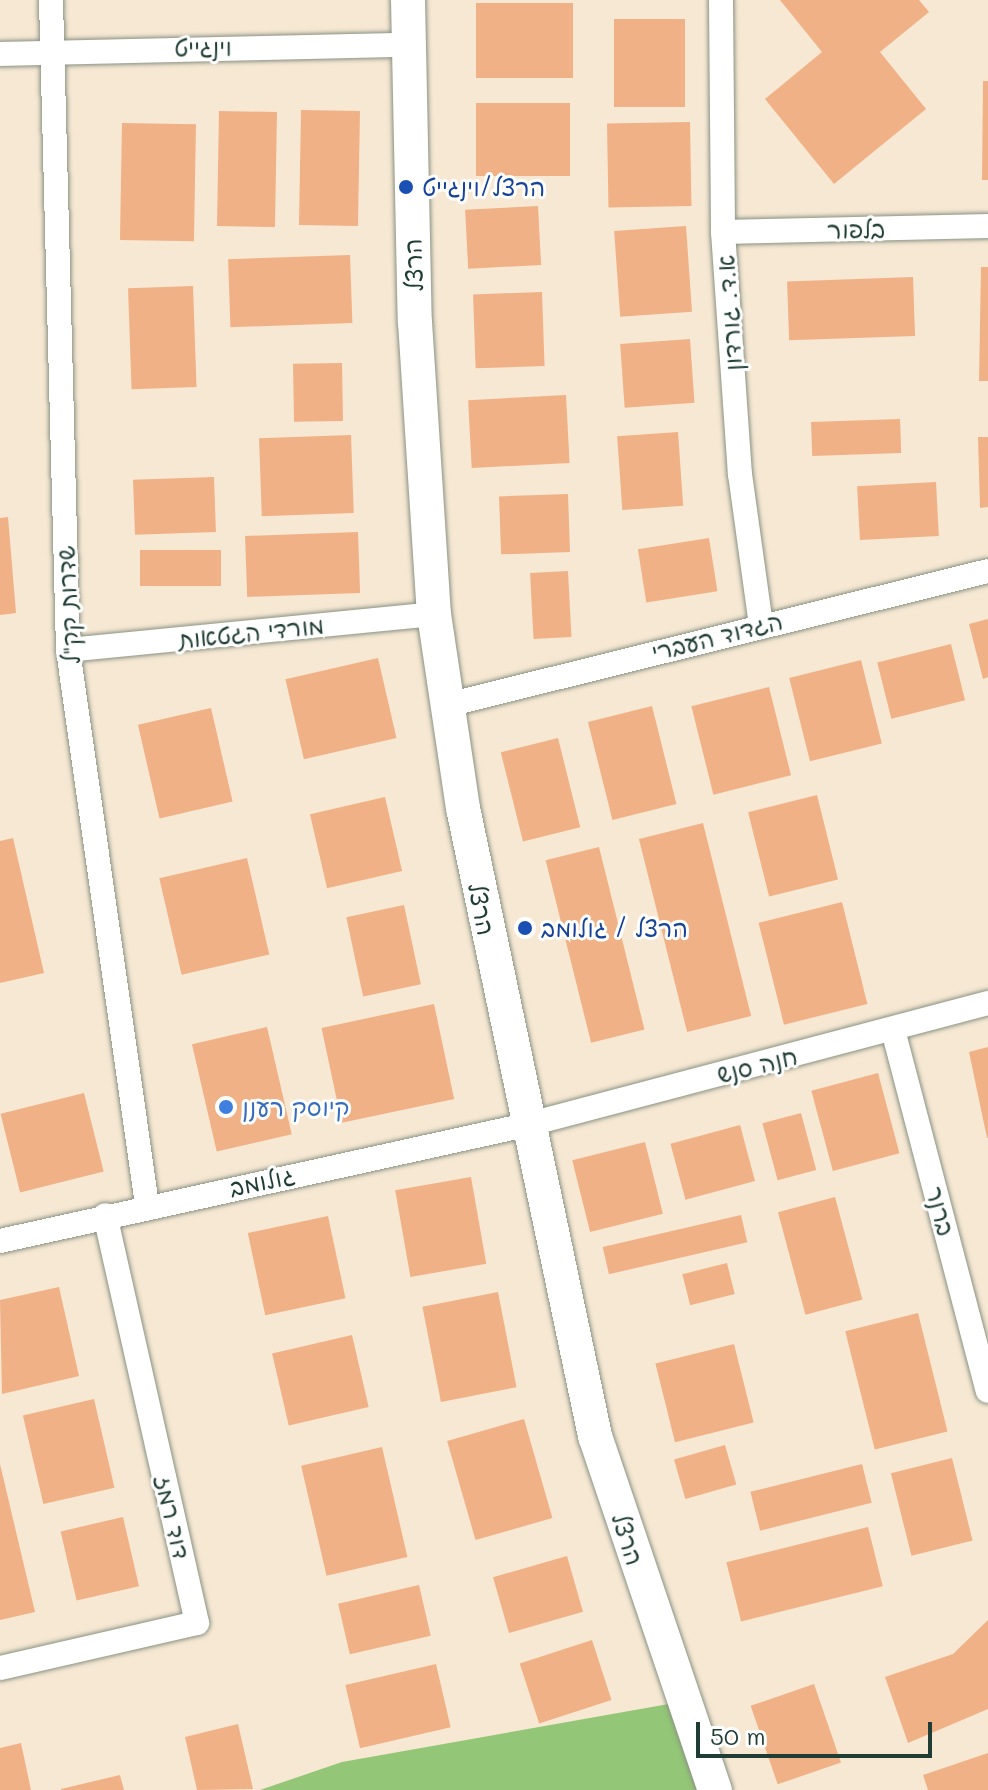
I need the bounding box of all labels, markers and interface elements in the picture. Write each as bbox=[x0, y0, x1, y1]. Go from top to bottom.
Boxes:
street label: וינגייט bbox=[174, 32, 232, 62]
place label: הרצל/וינגייט bbox=[422, 173, 545, 201]
marker: הרצל/וינגייט bbox=[397, 178, 415, 196]
street label: בלפור bbox=[827, 214, 885, 244]
street label: הרצל bbox=[398, 238, 428, 292]
street label: א.ד. גורדון bbox=[711, 254, 747, 372]
street label: שדרות קק"ל bbox=[51, 545, 85, 665]
street label: הגדוד העברי bbox=[648, 606, 786, 666]
street label: מורדי הגטאות bbox=[177, 610, 325, 654]
street label: הרצל bbox=[463, 880, 501, 938]
place label: הרצל / גולומב bbox=[541, 914, 688, 942]
marker: הרצל / גולומב bbox=[516, 919, 534, 937]
street label: חנה סנש bbox=[714, 1041, 800, 1089]
place label: קיוסק רענן bbox=[242, 1093, 349, 1121]
marker: קיוסק רענן bbox=[217, 1098, 235, 1116]
street label: גולומב bbox=[227, 1160, 297, 1202]
street label: ברנר bbox=[921, 1183, 961, 1239]
street label: דוד רמז bbox=[149, 1472, 197, 1562]
street label: הרצל bbox=[606, 1509, 650, 1569]
scale bar bbox=[700, 1706, 936, 1756]
text: 50 m bbox=[710, 1720, 766, 1751]

